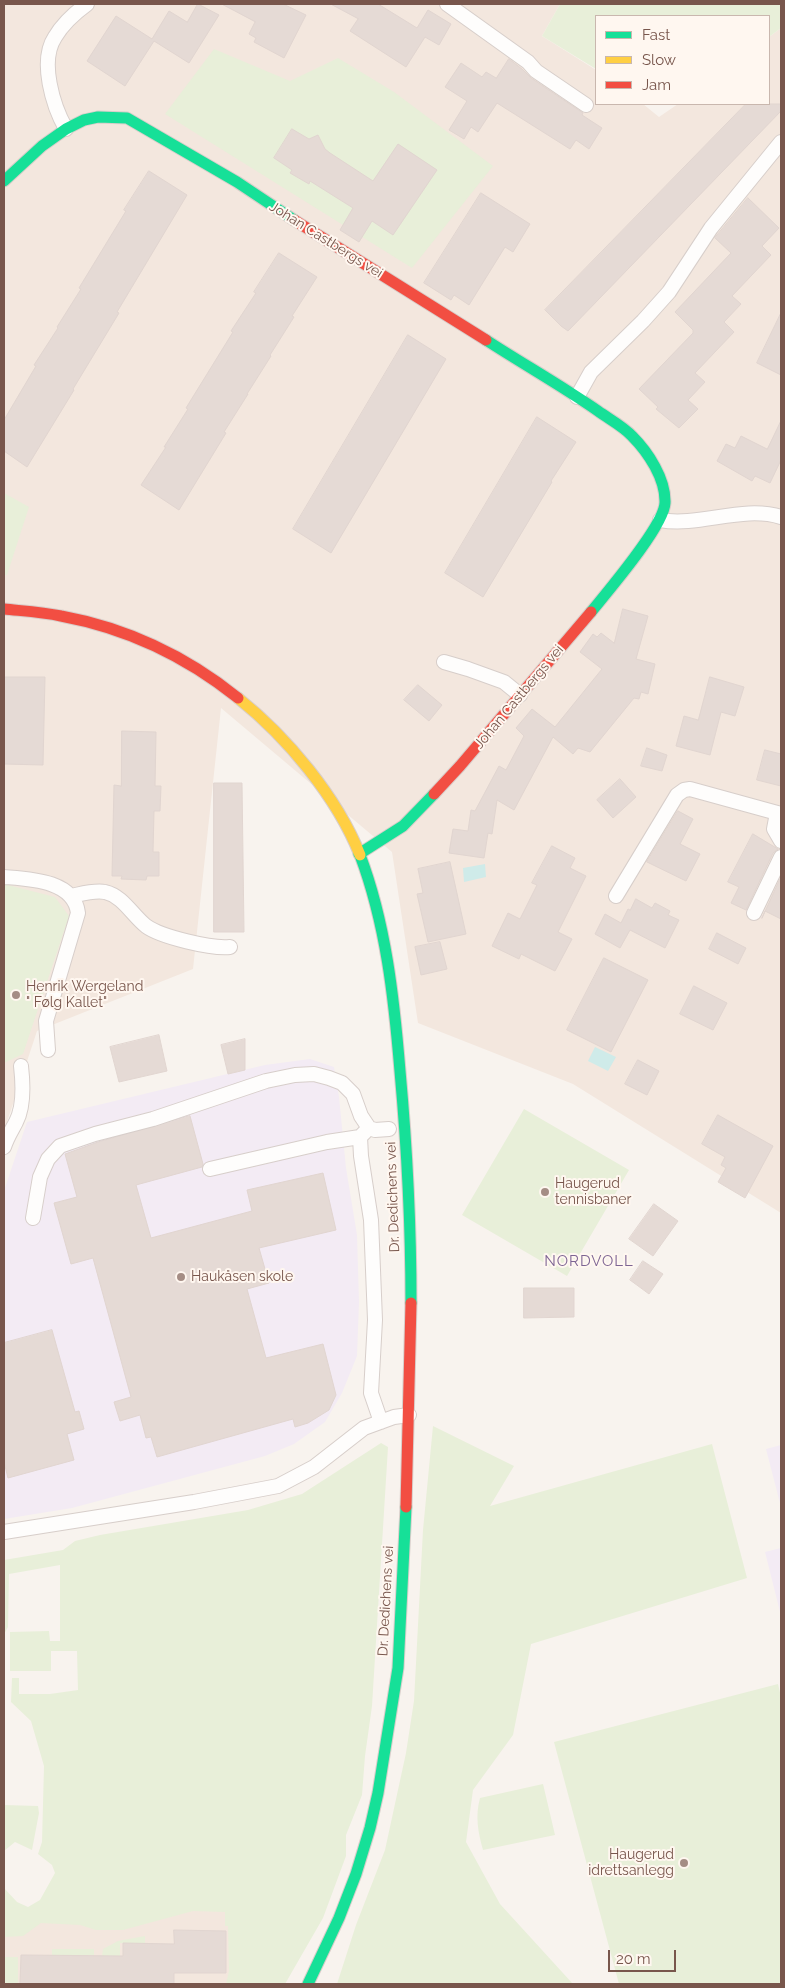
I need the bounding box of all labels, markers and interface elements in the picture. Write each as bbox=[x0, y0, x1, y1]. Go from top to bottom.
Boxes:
legend bbox=[595, 15, 770, 105]
text: Fast bbox=[642, 26, 670, 44]
text: Slow bbox=[642, 51, 676, 69]
text: Jam bbox=[642, 76, 671, 94]
street label: Johan Castbergs vei bbox=[266, 198, 386, 282]
street label: Johan Castbergs vei bbox=[471, 642, 567, 752]
place label: Henrik Wergeland " Følg Kallet" bbox=[26, 979, 143, 1012]
marker: Henrik Wergeland " Følg Kallet" bbox=[10, 989, 22, 1001]
street label: Dr. Dedichens vei bbox=[383, 1141, 403, 1253]
place label: Haugerud tennisbaner bbox=[555, 1176, 631, 1208]
marker: Haugerud tennisbaner bbox=[539, 1186, 551, 1198]
district label: NORDVOLL bbox=[543, 1252, 635, 1270]
place label: Haukåsen skole bbox=[191, 1269, 293, 1285]
marker: Haukåsen skole bbox=[175, 1271, 187, 1283]
street label: Dr. Dedichens vei bbox=[375, 1545, 397, 1657]
place label: Haugerud idrettsanlegg bbox=[588, 1847, 674, 1880]
marker: Haugerud idrettsanlegg bbox=[678, 1857, 690, 1869]
scale bar bbox=[610, 1940, 678, 1972]
text: 20 m bbox=[616, 1950, 651, 1968]

